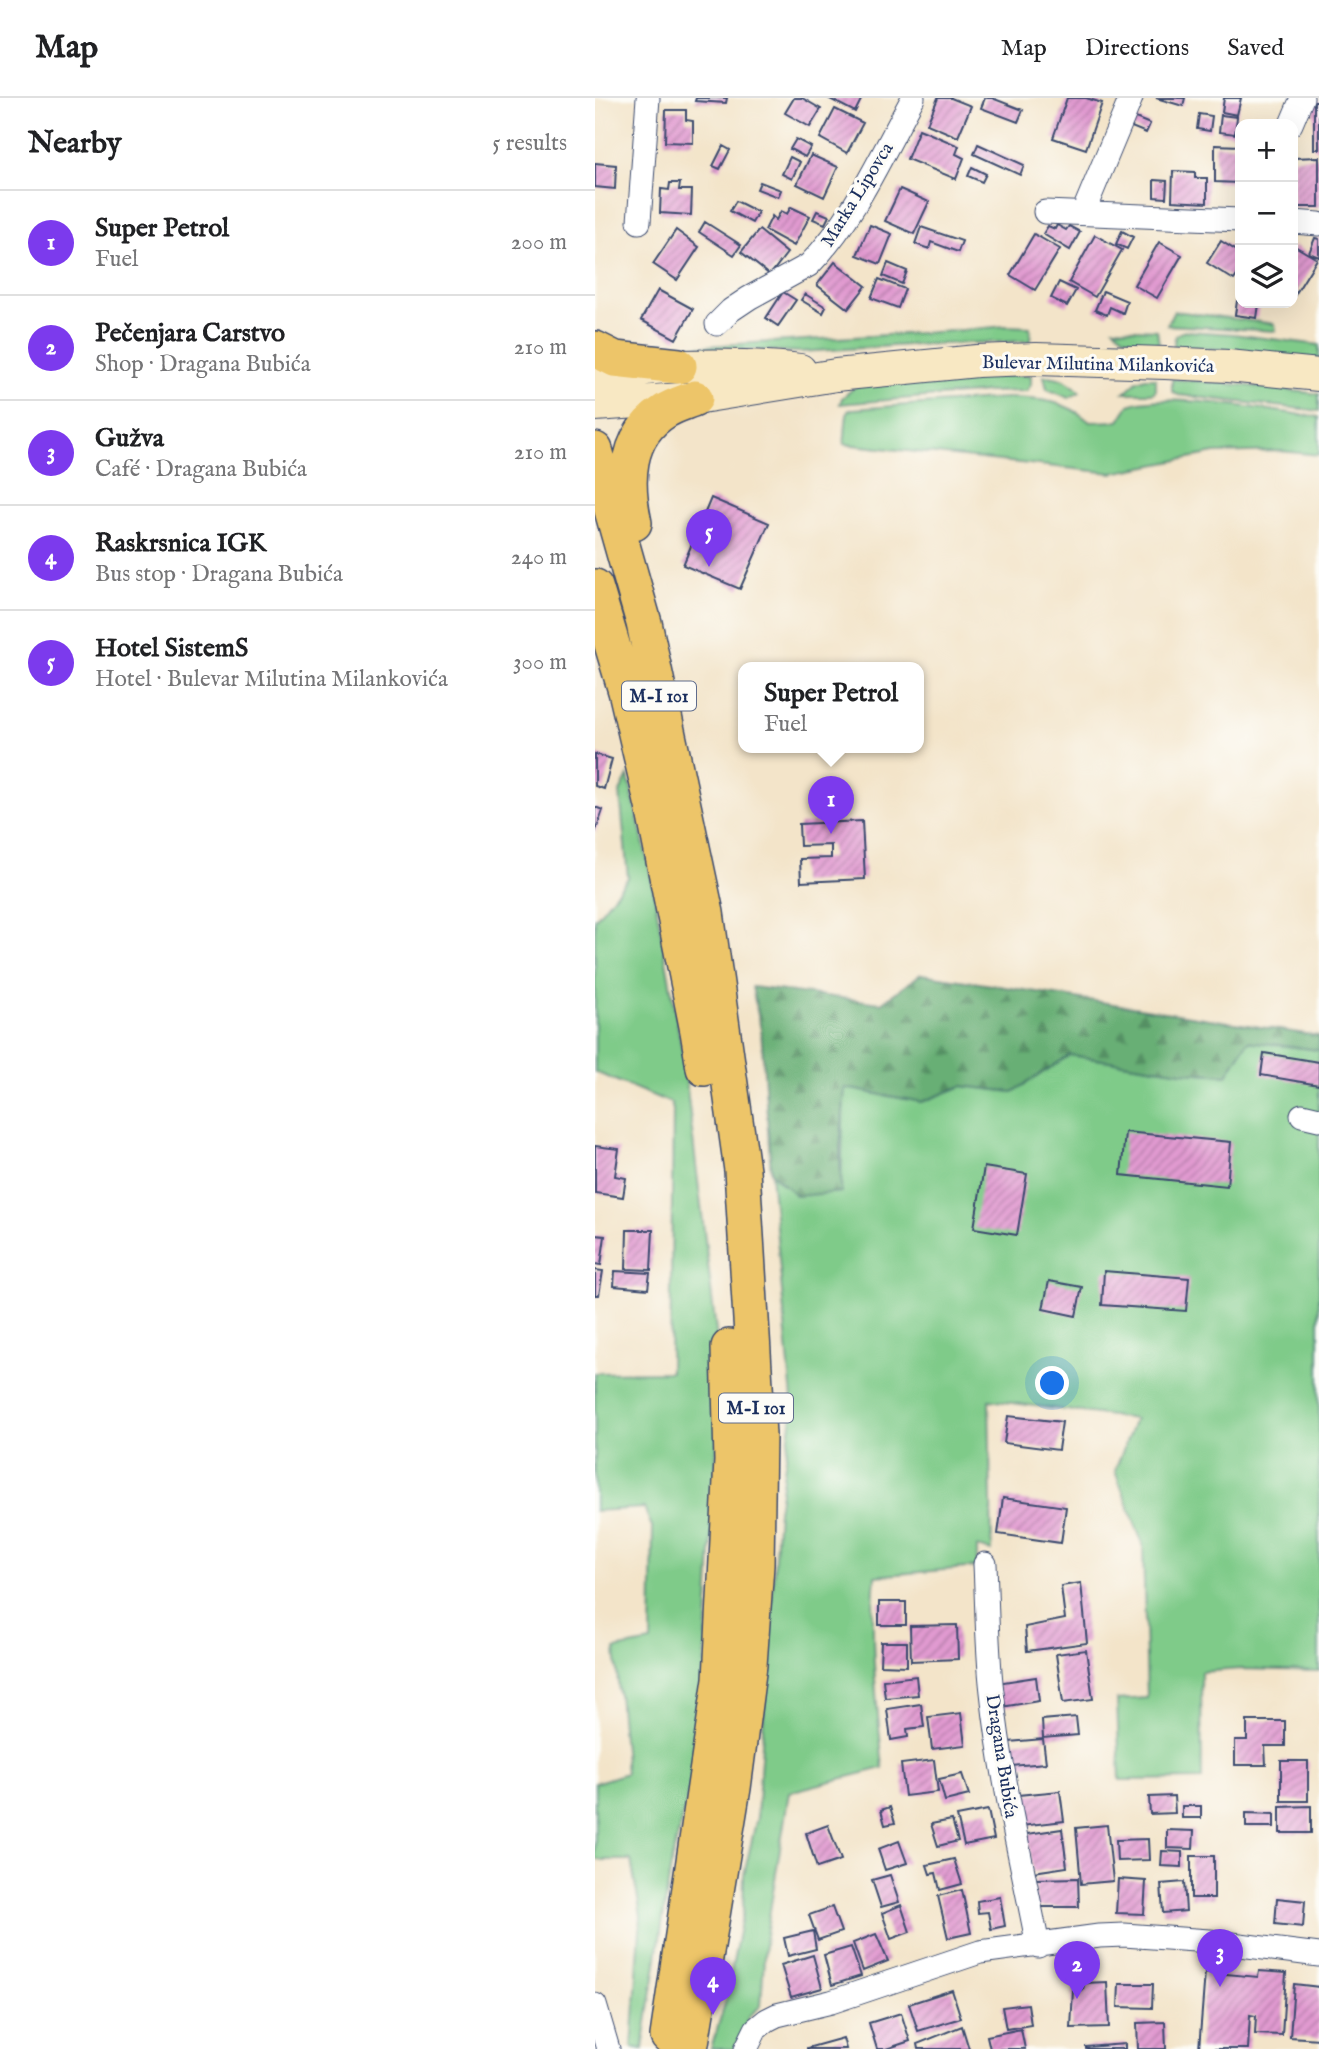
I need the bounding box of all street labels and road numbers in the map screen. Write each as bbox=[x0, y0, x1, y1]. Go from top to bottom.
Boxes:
street label: Marka Lipovca bbox=[816, 138, 900, 252]
street label: Bulevar Milutina Milankovića bbox=[982, 351, 1215, 379]
road number: M-I 101 bbox=[622, 682, 696, 710]
road number: M-I 101 bbox=[719, 1394, 793, 1422]
street label: Dragana Bubića bbox=[979, 1693, 1023, 1821]

